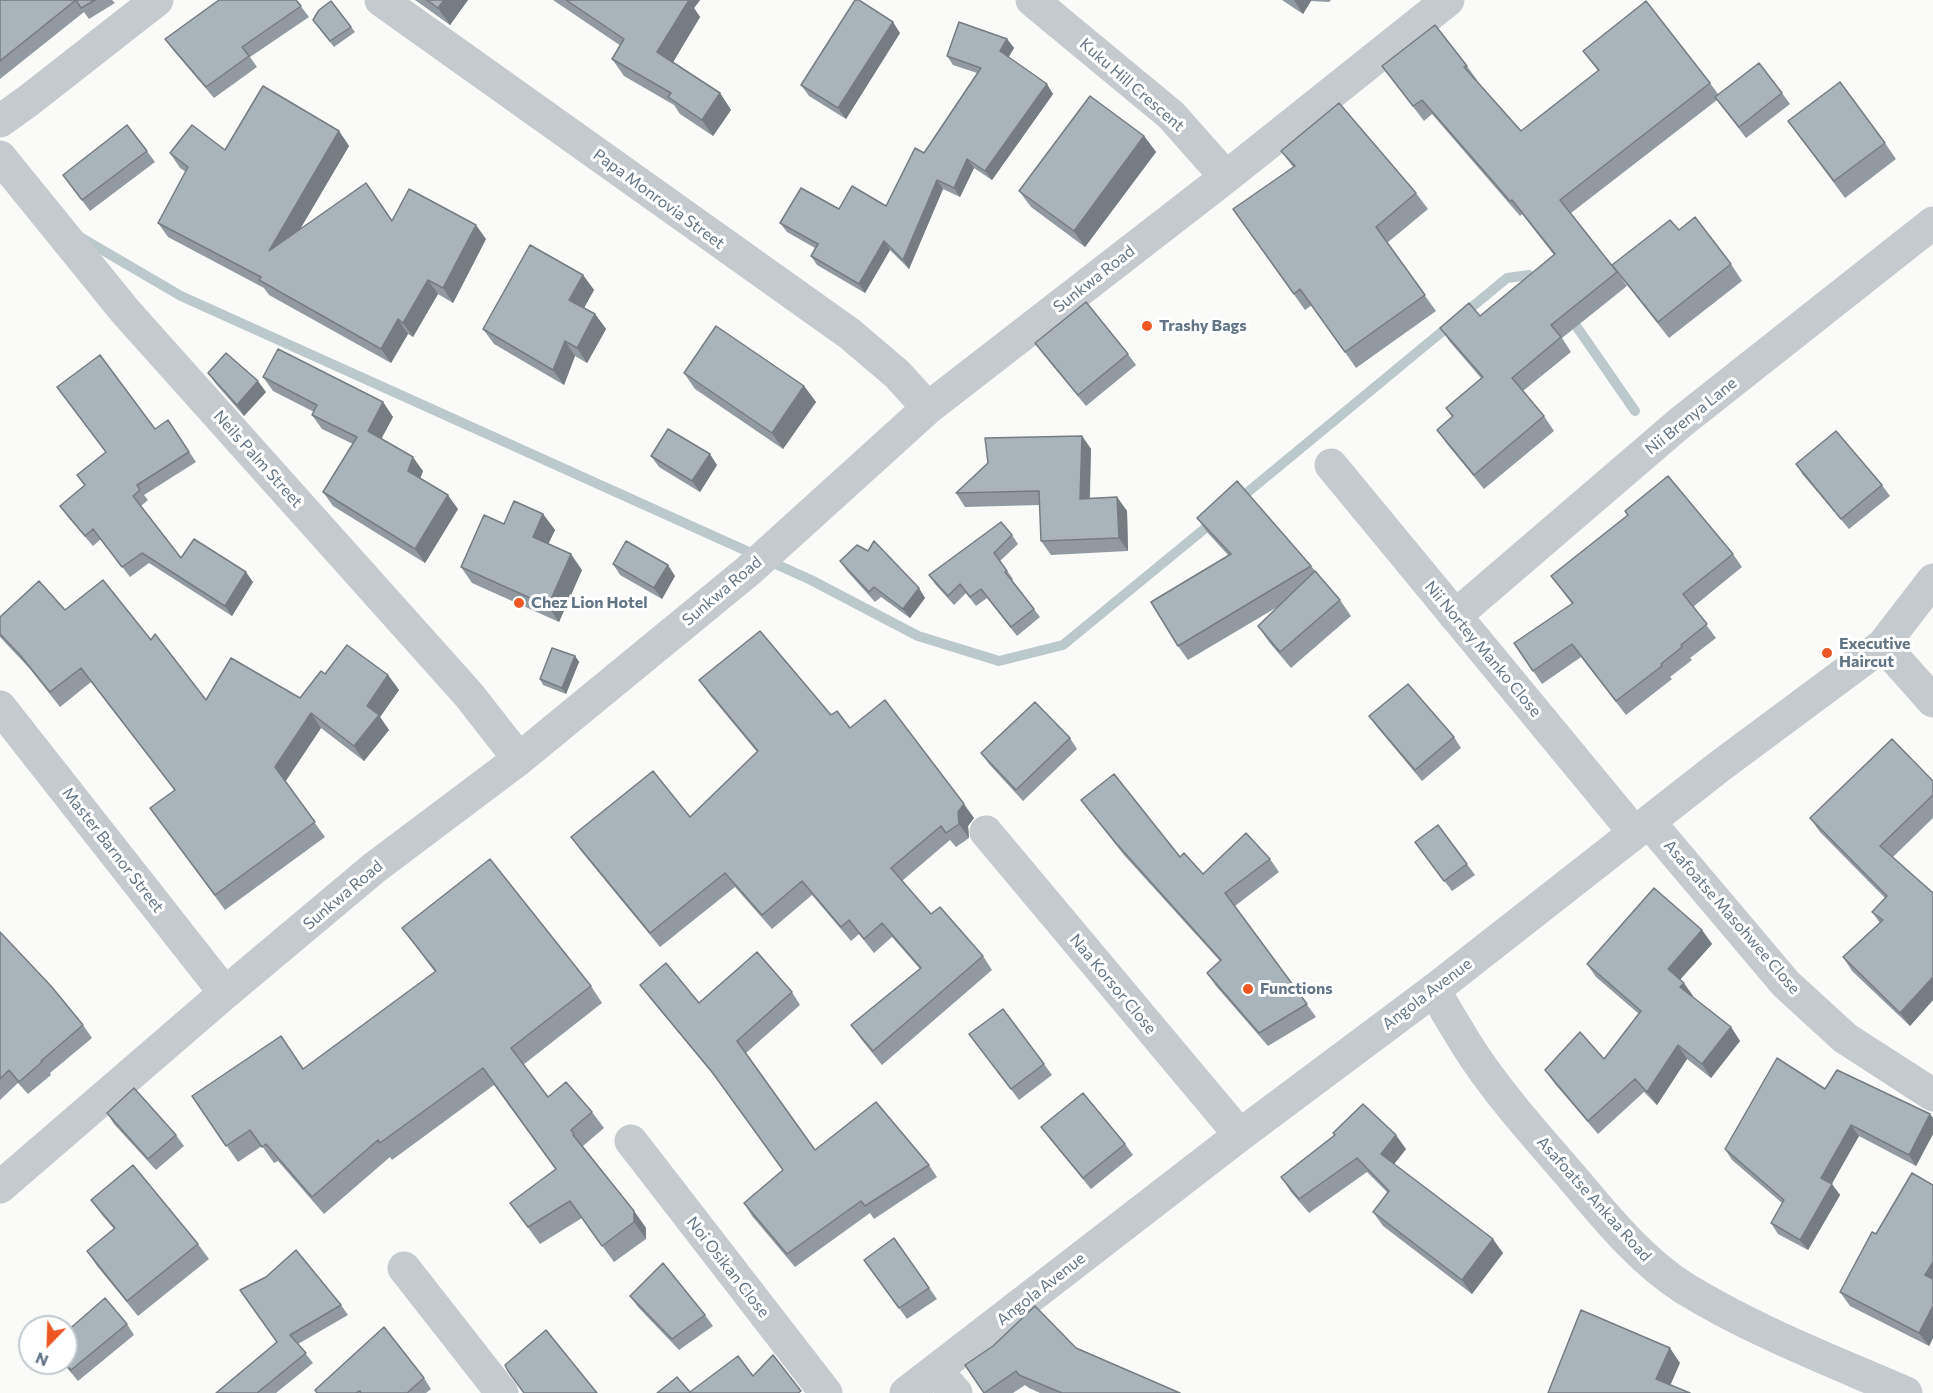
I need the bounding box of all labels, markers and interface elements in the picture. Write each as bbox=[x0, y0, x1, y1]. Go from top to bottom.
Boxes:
street label: Kuku Hill Crescent bbox=[1076, 34, 1188, 136]
street label: Papa Monrovia Street bbox=[590, 145, 728, 253]
street label: Sunkwa Road bbox=[1050, 241, 1138, 317]
place label: Trashy Bags bbox=[1159, 316, 1247, 336]
marker: Trashy Bags bbox=[1140, 319, 1154, 333]
street label: Nii Brenya Lane bbox=[1641, 373, 1741, 459]
street label: Neils Palm Street bbox=[209, 407, 307, 511]
street label: Sunkwa Road bbox=[678, 552, 766, 630]
street label: Nii Nortey Manko Close bbox=[1421, 577, 1545, 721]
place label: Chez Lion Hotel bbox=[531, 593, 648, 613]
marker: Chez Lion Hotel bbox=[512, 596, 526, 610]
place label: Executive Haircut bbox=[1839, 634, 1910, 672]
marker: Executive Haircut bbox=[1820, 646, 1834, 660]
street label: Master Barnor Street bbox=[58, 784, 168, 916]
street label: Asafoatse Masohwee Close bbox=[1660, 836, 1804, 998]
street label: Sunkwa Road bbox=[299, 856, 387, 934]
street label: Naa Korsor Close bbox=[1066, 930, 1160, 1038]
street label: Angola Avenue bbox=[1378, 954, 1476, 1034]
place label: Functions bbox=[1260, 979, 1333, 999]
marker: Functions bbox=[1241, 982, 1255, 996]
street label: Asafoatse Ankaa Road bbox=[1533, 1132, 1655, 1266]
street label: Noi Osikan Close bbox=[683, 1213, 773, 1321]
street label: Angola Avenue bbox=[993, 1248, 1089, 1330]
north arrow bbox=[18, 1315, 78, 1375]
text: N bbox=[32, 1349, 51, 1371]

